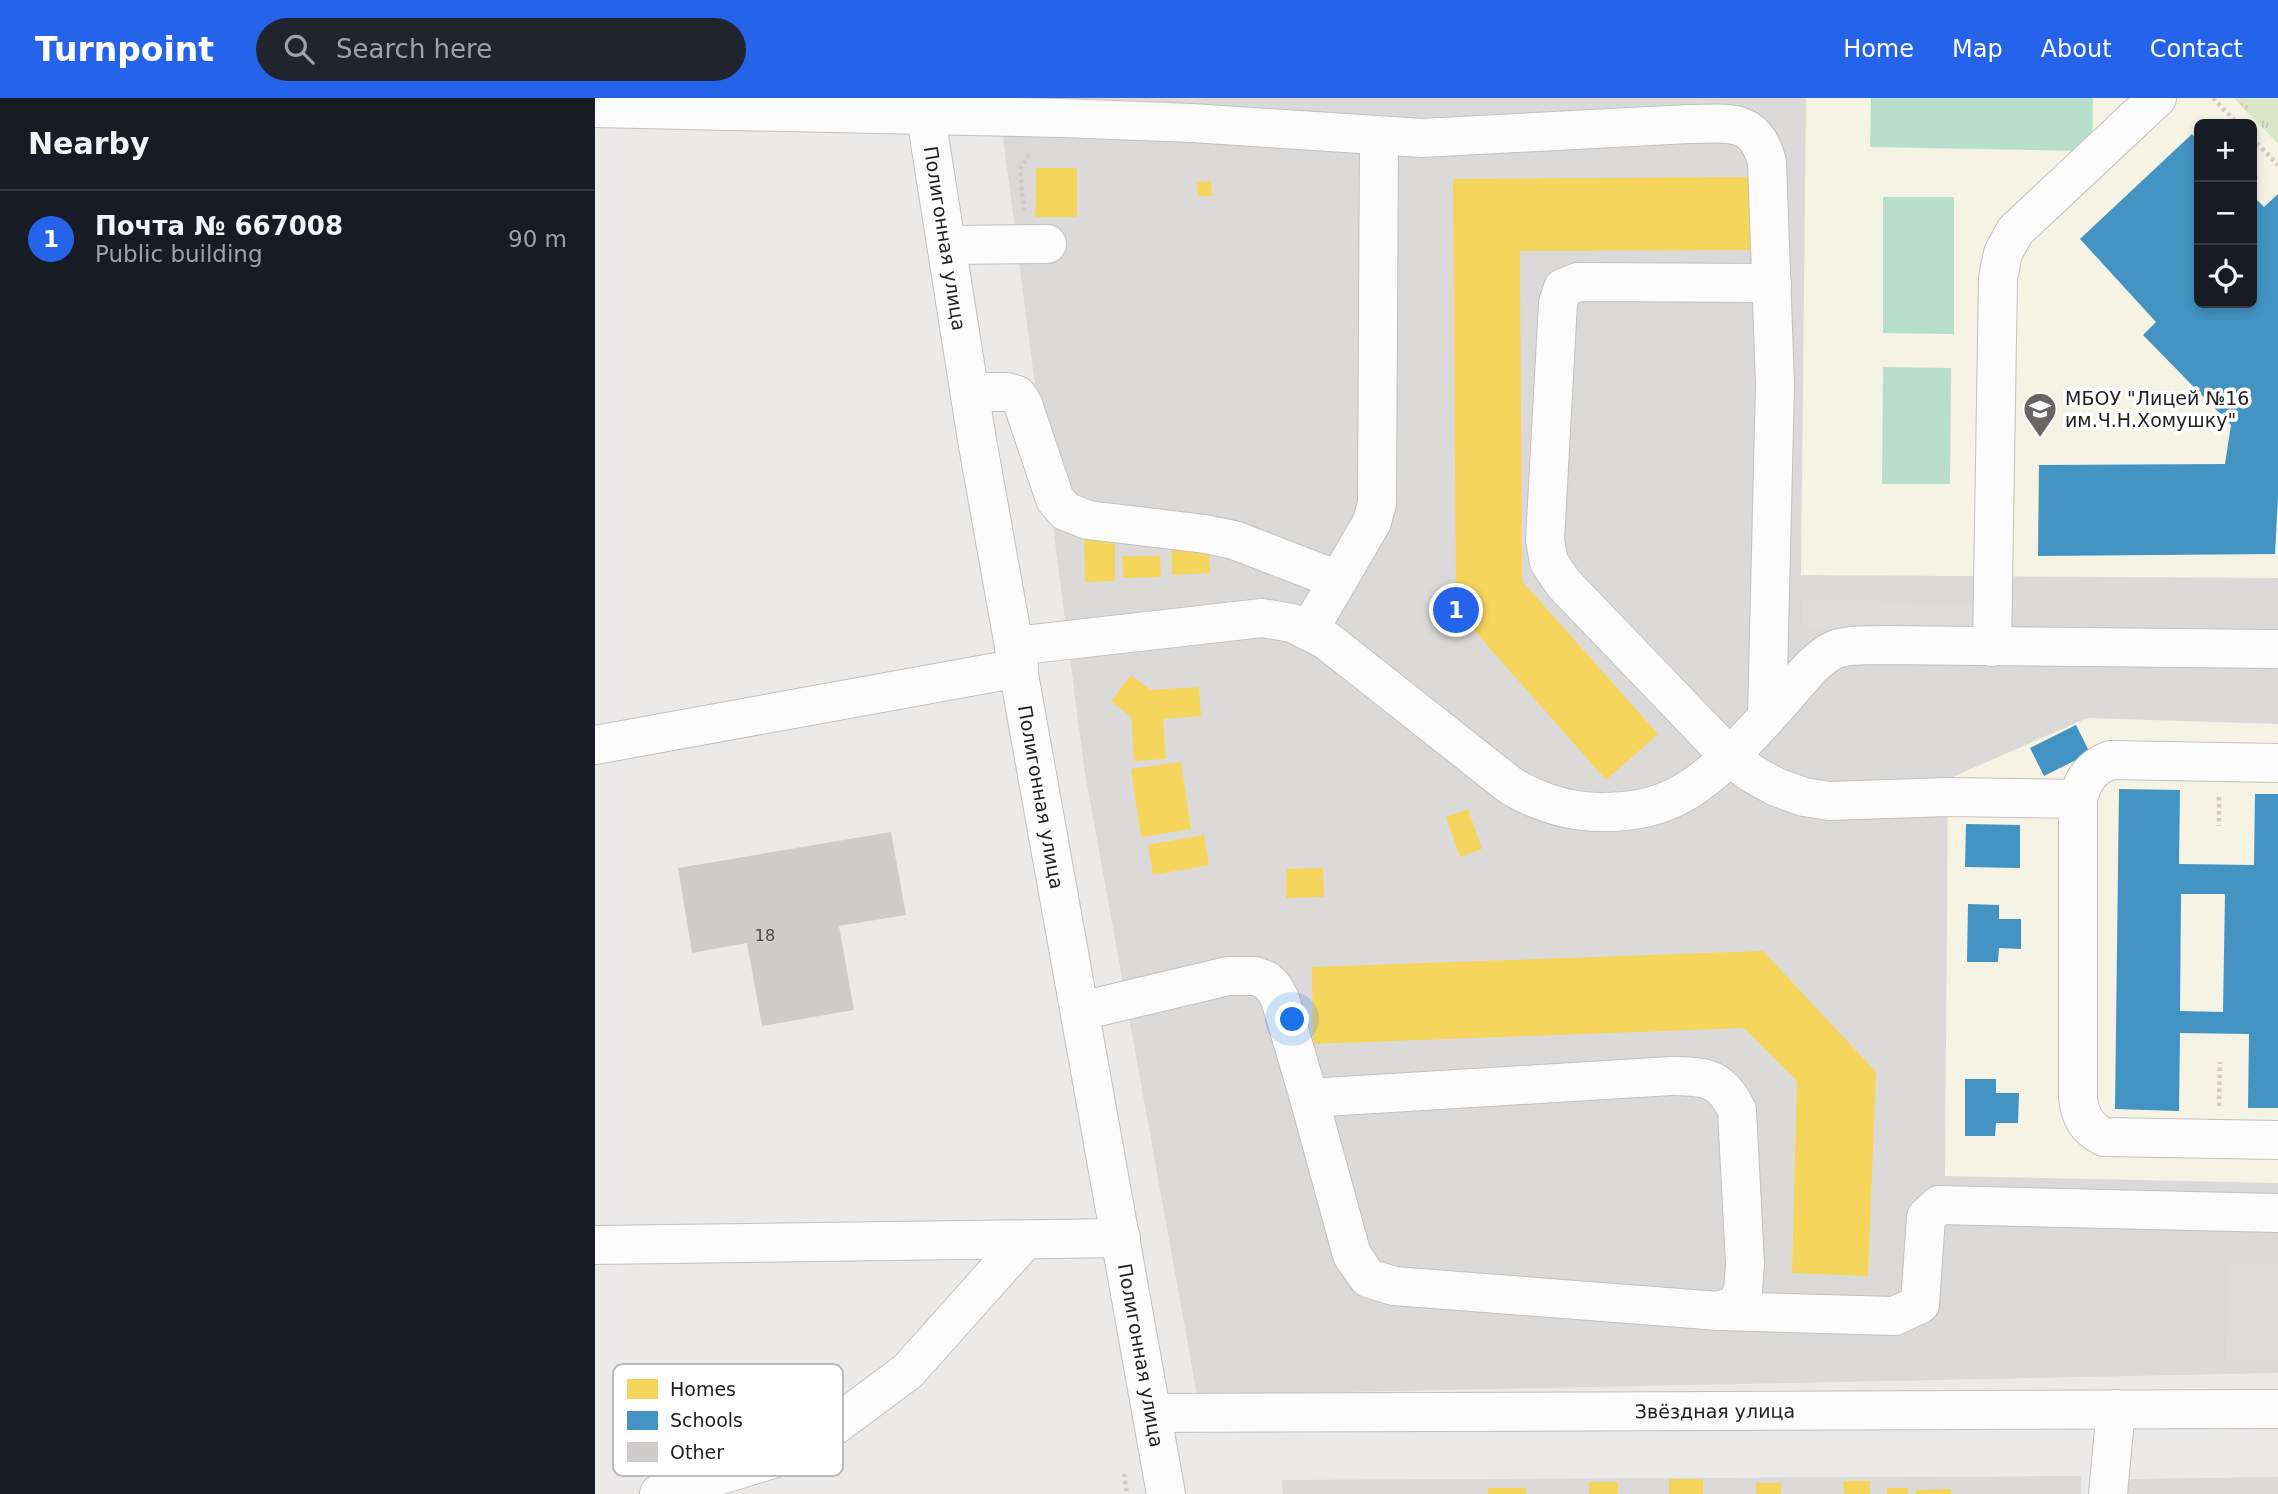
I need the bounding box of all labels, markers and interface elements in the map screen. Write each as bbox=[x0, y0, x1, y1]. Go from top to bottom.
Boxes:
search box bbox=[256, 18, 746, 81]
text: Turnpoint bbox=[35, 30, 214, 69]
icon: search bbox=[280, 30, 318, 68]
text: Search here bbox=[336, 34, 492, 64]
text: Home bbox=[1843, 35, 1914, 63]
text: Map bbox=[1952, 35, 2003, 63]
text: About bbox=[2041, 35, 2112, 63]
text: Contact bbox=[2150, 35, 2243, 63]
map controls bbox=[2194, 119, 2257, 308]
button: + bbox=[2194, 119, 2257, 182]
text: Nearby bbox=[28, 126, 150, 161]
street label: Полигонная улица bbox=[920, 144, 971, 332]
button: − bbox=[2194, 182, 2257, 245]
text: Почта № 667008 bbox=[95, 211, 343, 241]
text: 1 bbox=[43, 226, 59, 252]
text: 90 m bbox=[508, 226, 567, 252]
text: Public building bbox=[95, 241, 263, 267]
button: locate bbox=[2194, 245, 2257, 308]
place label: МБОУ "Лицей №16 им.Ч.Н.Хомушку" bbox=[2065, 387, 2249, 431]
school or university icon: МБОУ "Лицей №16 им.Ч.Н.Хомушку" bbox=[2021, 390, 2059, 439]
pin: 1 bbox=[1433, 584, 1479, 636]
street label: Полигонная улица bbox=[1014, 703, 1068, 891]
house number: 18 bbox=[755, 926, 775, 945]
your location bbox=[1275, 1002, 1309, 1036]
street label: Полигонная улица bbox=[1114, 1261, 1168, 1449]
legend bbox=[613, 1364, 843, 1476]
text: Homes bbox=[670, 1378, 736, 1400]
street label: Звёздная улица bbox=[1635, 1400, 1795, 1422]
text: Schools bbox=[670, 1409, 743, 1431]
text: Other bbox=[670, 1441, 724, 1463]

